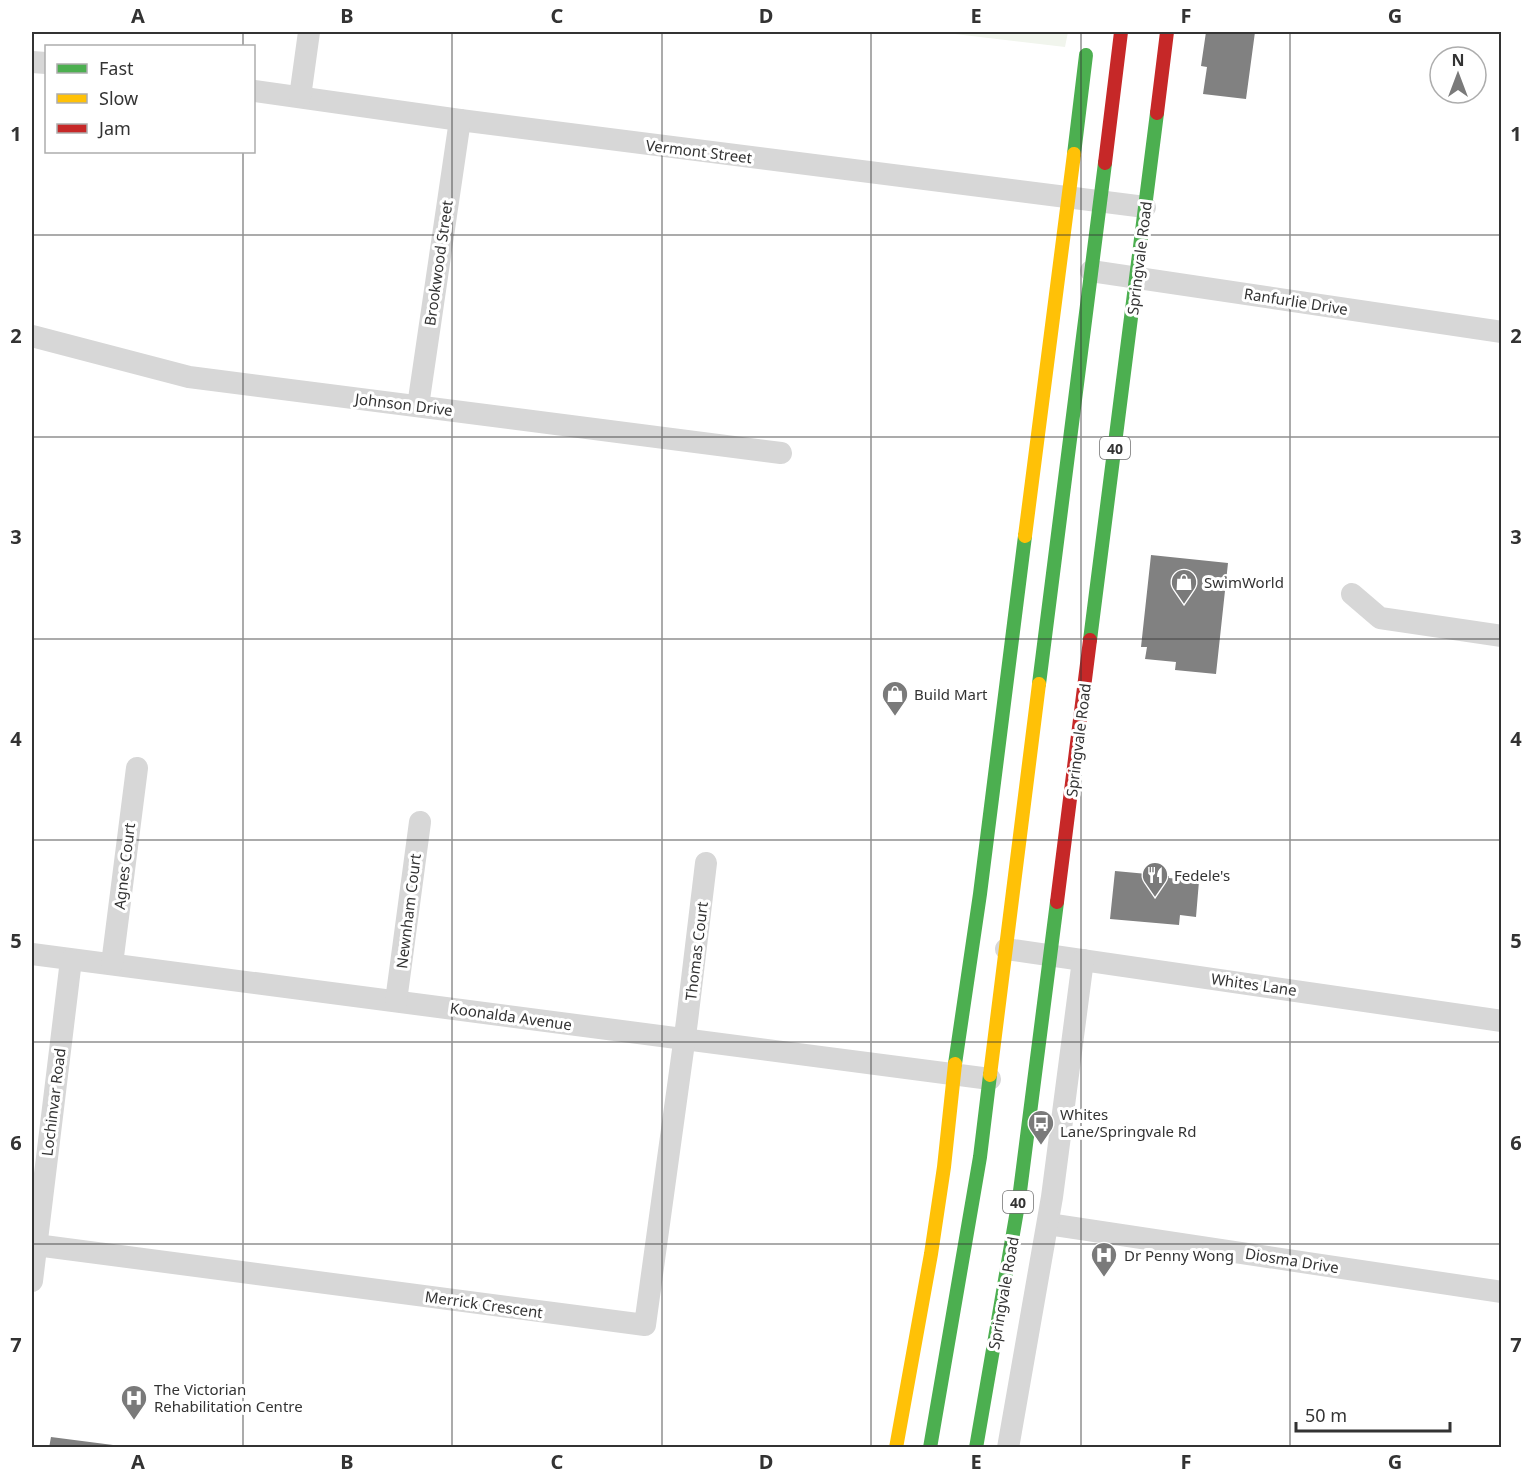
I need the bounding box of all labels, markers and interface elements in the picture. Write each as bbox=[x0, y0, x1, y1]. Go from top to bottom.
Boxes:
text: A bbox=[131, 2, 145, 29]
text: B bbox=[340, 2, 354, 29]
text: C bbox=[551, 2, 564, 29]
text: D bbox=[759, 2, 773, 29]
text: E bbox=[970, 2, 982, 29]
text: F bbox=[1181, 2, 1191, 29]
text: G bbox=[1388, 2, 1402, 29]
legend bbox=[45, 45, 255, 153]
north arrow bbox=[1428, 45, 1488, 105]
text: N bbox=[1451, 49, 1465, 71]
text: Fast bbox=[99, 56, 134, 80]
text: Slow bbox=[99, 86, 138, 110]
text: Jam bbox=[97, 116, 131, 140]
text: 1 bbox=[10, 120, 22, 147]
text: 1 bbox=[1510, 120, 1522, 147]
street label: Vermont Street bbox=[645, 135, 754, 168]
street label: Brookwood Street bbox=[419, 198, 457, 327]
street label: Springvale Road bbox=[1122, 200, 1156, 316]
street label: Ranfurlie Drive bbox=[1243, 283, 1349, 319]
text: 2 bbox=[10, 322, 22, 349]
text: 2 bbox=[1510, 322, 1522, 349]
street label: Johnson Drive bbox=[352, 388, 454, 420]
road number: 40 bbox=[1100, 437, 1130, 459]
text: 3 bbox=[10, 523, 22, 550]
text: 3 bbox=[1510, 523, 1522, 550]
shop icon: SwimWorld bbox=[1169, 567, 1199, 605]
place label: SwimWorld bbox=[1204, 572, 1284, 592]
shop icon: Build Mart bbox=[880, 679, 910, 717]
street label: Springvale Road bbox=[1061, 682, 1095, 798]
place label: Build Mart bbox=[914, 684, 988, 704]
text: 4 bbox=[10, 725, 22, 752]
text: 4 bbox=[1510, 725, 1522, 752]
street label: Agnes Court bbox=[109, 821, 139, 910]
street label: Newnham Court bbox=[391, 852, 425, 970]
restaurant icon: Fedele's bbox=[1140, 860, 1170, 898]
place label: Fedele's bbox=[1174, 865, 1230, 885]
street label: Thomas Court bbox=[680, 900, 712, 1002]
text: 5 bbox=[10, 927, 22, 954]
text: 5 bbox=[1510, 927, 1522, 954]
street label: Whites Lane bbox=[1210, 968, 1298, 1000]
street label: Koonalda Avenue bbox=[449, 998, 573, 1034]
street label: Lochinvar Road bbox=[36, 1047, 70, 1157]
place label: Whites Lane/Springvale Rd bbox=[1060, 1104, 1196, 1141]
bus stop icon: Whites Lane/Springvale Rd bbox=[1026, 1108, 1056, 1146]
text: 6 bbox=[10, 1129, 22, 1156]
text: 6 bbox=[1510, 1129, 1522, 1156]
road number: 40 bbox=[1003, 1191, 1033, 1213]
street label: Springvale Road bbox=[983, 1235, 1023, 1351]
hospital icon: Dr Penny Wong bbox=[1089, 1240, 1119, 1278]
street label: Diosma Drive bbox=[1244, 1243, 1340, 1277]
place label: Dr Penny Wong bbox=[1124, 1245, 1234, 1265]
street label: Merrick Crescent bbox=[424, 1286, 545, 1322]
text: 7 bbox=[10, 1331, 22, 1358]
text: 7 bbox=[1510, 1331, 1522, 1358]
place label: The Victorian Rehabilitation Centre bbox=[154, 1379, 303, 1416]
hospital icon: The Victorian Rehabilitation Centre bbox=[119, 1383, 149, 1421]
scale bar bbox=[1296, 1395, 1450, 1433]
text: 50 m bbox=[1305, 1403, 1347, 1427]
text: A bbox=[131, 1448, 145, 1475]
text: B bbox=[340, 1448, 354, 1475]
text: C bbox=[551, 1448, 564, 1475]
text: D bbox=[759, 1448, 773, 1475]
text: E bbox=[970, 1448, 982, 1475]
text: F bbox=[1181, 1448, 1191, 1475]
text: G bbox=[1388, 1448, 1402, 1475]

